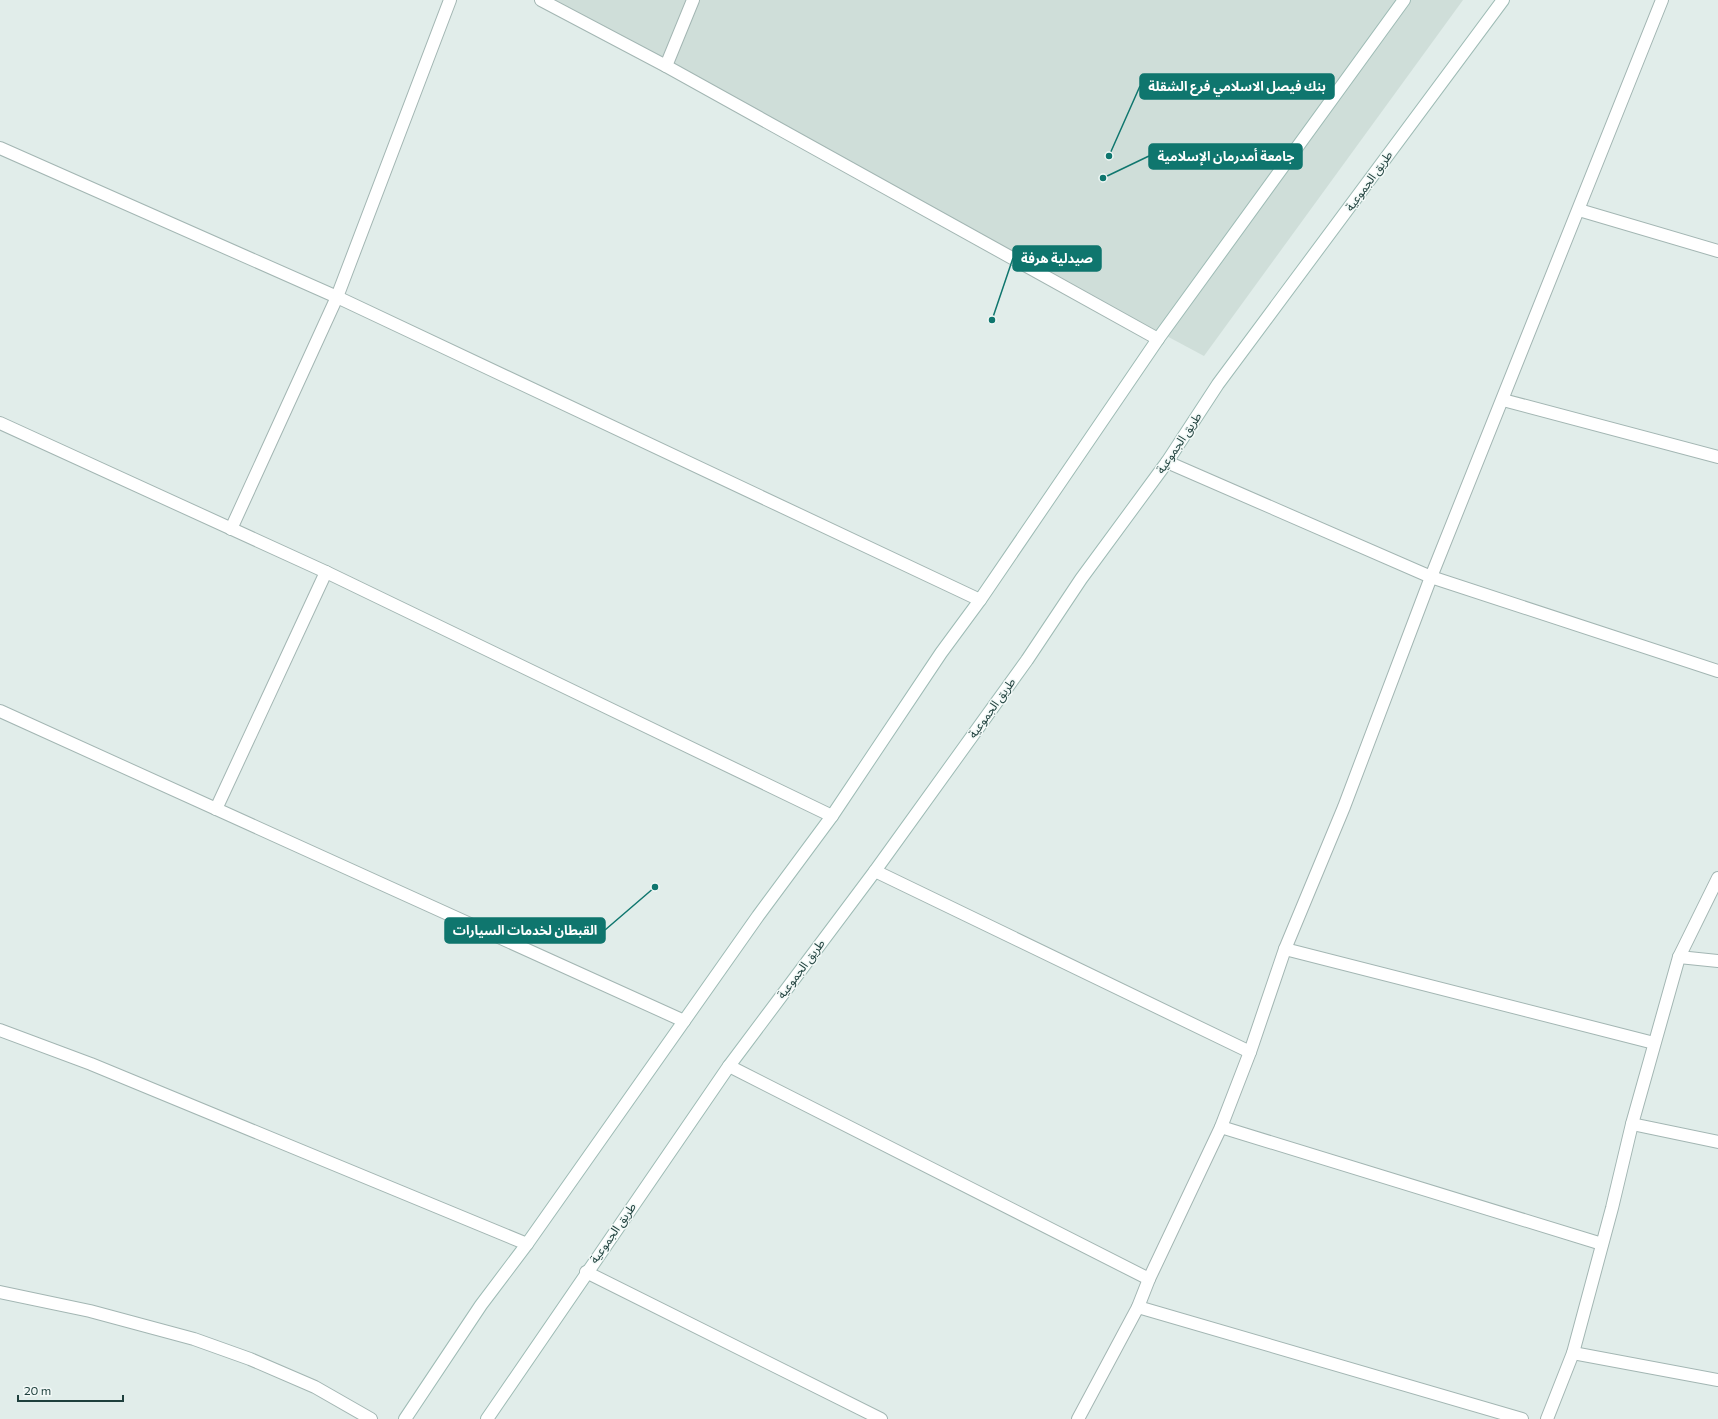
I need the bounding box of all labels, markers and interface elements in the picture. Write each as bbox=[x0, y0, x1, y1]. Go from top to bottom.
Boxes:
callout: بنك فيصل الاسلامي فرع الشقلة bbox=[1140, 74, 1334, 99]
text: بنك فيصل الاسلامي فرع الشقلة bbox=[1148, 78, 1326, 97]
callout: جامعة أمدرمان الإسلامية bbox=[1149, 144, 1302, 169]
text: جامعة أمدرمان الإسلامية bbox=[1158, 148, 1294, 166]
street label: طريق الجموعية bbox=[1342, 148, 1396, 214]
callout: صيدلية هرفة bbox=[1013, 246, 1101, 271]
text: صيدلية هرفة bbox=[1021, 250, 1093, 266]
street label: طريق الجموعية bbox=[1153, 409, 1205, 477]
street label: طريق الجموعية bbox=[965, 675, 1019, 741]
callout: القبطان لخدمات السيارات bbox=[445, 918, 605, 943]
text: القبطان لخدمات السيارات bbox=[453, 922, 597, 938]
street label: طريق الجموعية bbox=[773, 936, 829, 1002]
street label: طريق الجموعية bbox=[586, 1199, 640, 1267]
scale bar bbox=[18, 1377, 123, 1403]
text: 20 m bbox=[24, 1383, 51, 1397]

